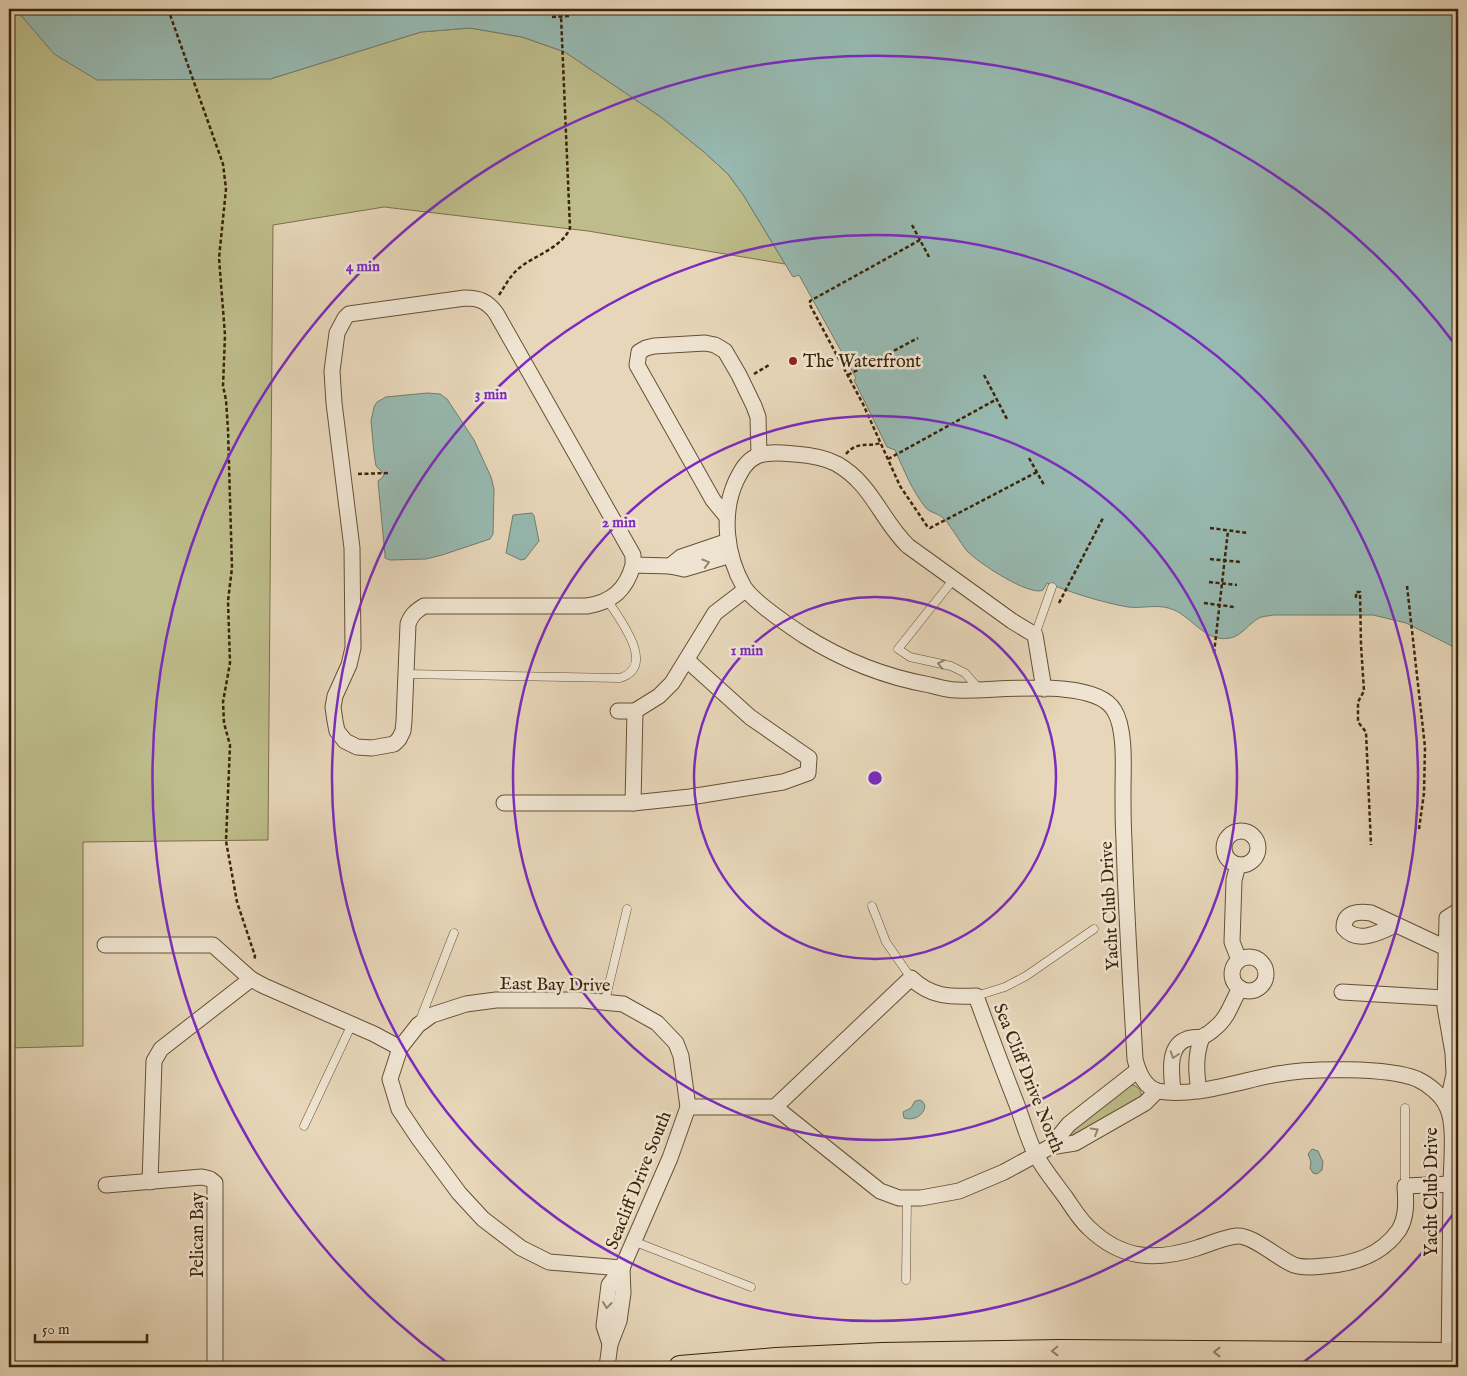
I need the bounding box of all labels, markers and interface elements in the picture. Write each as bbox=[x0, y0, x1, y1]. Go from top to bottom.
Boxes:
text: 4 min bbox=[346, 257, 380, 276]
place label: The Waterfront bbox=[803, 351, 921, 374]
marker: The Waterfront bbox=[787, 355, 799, 367]
text: 3 min bbox=[475, 385, 507, 404]
text: 2 min bbox=[602, 513, 636, 532]
one-way arrow bbox=[701, 558, 710, 568]
text: 1 min bbox=[731, 641, 763, 660]
one-way arrow bbox=[937, 659, 946, 670]
centre of rings bbox=[866, 769, 884, 787]
street label: Yacht Club Drive bbox=[1096, 841, 1125, 971]
street label: East Bay Drive bbox=[499, 973, 611, 998]
street label: Sea Cliff Drive North bbox=[987, 1000, 1068, 1157]
one-way arrow bbox=[1170, 1050, 1180, 1059]
street label: Seacliff Drive South bbox=[601, 1108, 678, 1253]
one-way arrow bbox=[1090, 1127, 1099, 1137]
street label: Yacht Club Drive bbox=[1421, 1127, 1444, 1257]
street label: Pelican Bay bbox=[187, 1192, 210, 1278]
one-way arrow bbox=[602, 1301, 613, 1309]
scale bar bbox=[35, 1311, 148, 1343]
text: 50 m bbox=[42, 1320, 70, 1339]
one-way arrow bbox=[1050, 1346, 1058, 1356]
one-way arrow bbox=[1213, 1347, 1220, 1357]

